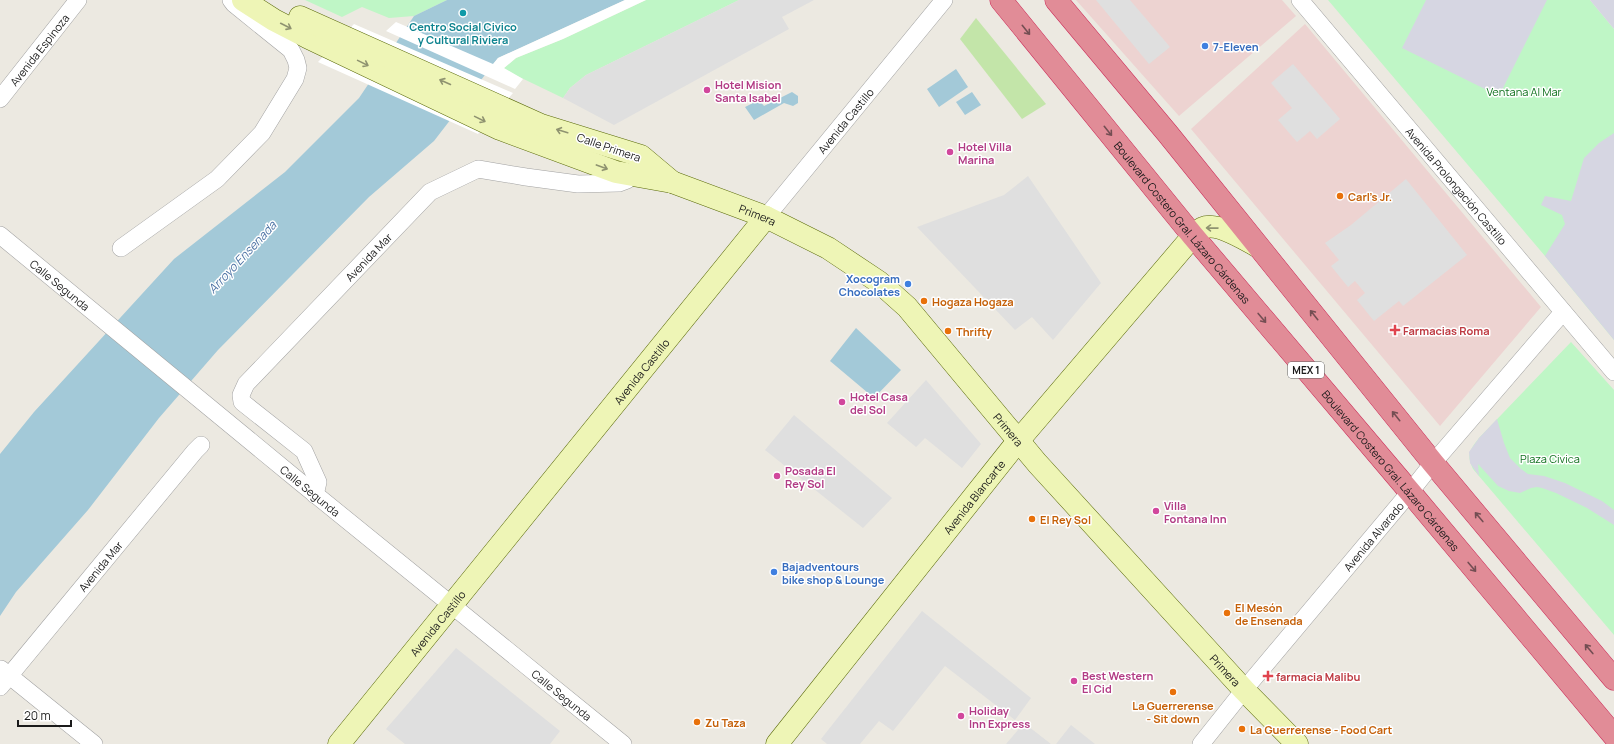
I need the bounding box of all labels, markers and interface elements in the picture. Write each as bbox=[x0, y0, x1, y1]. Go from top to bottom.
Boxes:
marker: Centro Social Civico y Cultural Riviera bbox=[458, 8, 468, 18]
street label: Avenida Espinoza bbox=[6, 10, 72, 89]
place label: Centro Social Civico y Cultural Riviera bbox=[409, 19, 517, 47]
one-way arrow bbox=[280, 23, 292, 30]
one-way arrow bbox=[1022, 25, 1030, 36]
place label: 7-Eleven bbox=[1213, 39, 1259, 54]
marker: 7-Eleven bbox=[1200, 41, 1210, 51]
one-way arrow bbox=[356, 60, 368, 67]
place label: Hotel Mision Santa Isabel bbox=[715, 77, 781, 105]
one-way arrow bbox=[439, 78, 451, 86]
street label: Avenida Castillo bbox=[814, 84, 877, 156]
park label: Ventana Al Mar bbox=[1486, 84, 1562, 99]
marker: Hotel Mision Santa Isabel bbox=[702, 85, 712, 95]
one-way arrow bbox=[474, 116, 486, 123]
street label: Avenida Prolongación Castillo bbox=[1403, 124, 1511, 248]
one-way arrow bbox=[1103, 126, 1112, 137]
one-way arrow bbox=[556, 127, 569, 134]
street label: Calle Primera bbox=[575, 129, 643, 165]
street label: Boulevard Costero Gral. Lázaro Cárdenas bbox=[1111, 138, 1254, 307]
place label: Hotel Villa Marina bbox=[958, 139, 1012, 167]
marker: Hotel Villa Marina bbox=[945, 147, 955, 157]
one-way arrow bbox=[596, 163, 608, 171]
place label: Carl's Jr. bbox=[1348, 189, 1392, 204]
marker: Carl's Jr. bbox=[1335, 191, 1345, 201]
street label: Primera bbox=[737, 200, 779, 228]
water label: Arroyo Ensenada bbox=[204, 216, 281, 297]
one-way arrow bbox=[1206, 224, 1219, 231]
street label: Avenida Mar bbox=[341, 229, 395, 284]
street label: Calle Segunda bbox=[27, 256, 93, 314]
place label: Xocogram Chocolates bbox=[839, 271, 900, 299]
marker: Xocogram Chocolates bbox=[903, 279, 913, 289]
place label: Hogaza Hogaza bbox=[932, 294, 1014, 309]
marker: Hogaza Hogaza bbox=[919, 296, 929, 306]
one-way arrow bbox=[1310, 310, 1319, 321]
one-way arrow bbox=[1258, 312, 1267, 323]
place label: Farmacias Roma bbox=[1403, 323, 1490, 338]
place label: Thrifty bbox=[956, 324, 993, 339]
marker: Farmacias Roma bbox=[1390, 325, 1400, 335]
marker: Thrifty bbox=[943, 326, 953, 336]
street label: Avenida Castillo bbox=[610, 335, 673, 407]
road number: MEX 1 bbox=[1288, 362, 1324, 378]
street label: Boulevard Costero Gral. Lázaro Cárdenas bbox=[1319, 387, 1464, 554]
place label: Hotel Casa del Sol bbox=[850, 389, 908, 417]
marker: Hotel Casa del Sol bbox=[837, 397, 847, 407]
street label: Primera bbox=[991, 410, 1027, 449]
one-way arrow bbox=[1392, 411, 1400, 422]
park label: Plaza Civica bbox=[1520, 451, 1580, 466]
street label: Avenida Blancarte bbox=[940, 456, 1008, 537]
street label: Calle Segunda bbox=[277, 461, 344, 519]
place label: Posada El Rey Sol bbox=[785, 463, 836, 491]
marker: Posada El Rey Sol bbox=[772, 471, 782, 481]
place label: Villa Fontana Inn bbox=[1164, 498, 1227, 526]
street label: Avenida Alvarado bbox=[1340, 498, 1407, 574]
marker: Villa Fontana Inn bbox=[1151, 506, 1161, 516]
one-way arrow bbox=[1474, 511, 1483, 522]
place label: El Rey Sol bbox=[1040, 512, 1091, 527]
marker: El Rey Sol bbox=[1027, 514, 1037, 524]
street label: Avenida Mar bbox=[75, 537, 125, 594]
place label: Bajadventours bike shop & Lounge bbox=[782, 559, 885, 587]
one-way arrow bbox=[1468, 561, 1477, 572]
marker: Bajadventours bike shop & Lounge bbox=[769, 567, 779, 577]
street label: Avenida Castillo bbox=[406, 586, 469, 659]
place label: El Mesón de Ensenada bbox=[1235, 600, 1303, 628]
marker: El Mesón de Ensenada bbox=[1222, 608, 1232, 618]
one-way arrow bbox=[1585, 643, 1593, 654]
street label: Primera bbox=[1207, 651, 1244, 689]
street label: Calle Segunda bbox=[529, 666, 595, 723]
place label: Best Western El Cid bbox=[1082, 668, 1154, 696]
place label: farmacia Malibu bbox=[1276, 669, 1360, 684]
marker: farmacia Malibu bbox=[1263, 671, 1273, 681]
marker: Best Western El Cid bbox=[1069, 676, 1079, 686]
marker: La Guerrerense - Sit down bbox=[1168, 687, 1178, 697]
place label: La Guerrerense - Sit down bbox=[1132, 698, 1214, 726]
scale bar bbox=[18, 702, 71, 728]
place label: Holiday Inn Express bbox=[969, 703, 1030, 731]
text: 20 m bbox=[24, 707, 51, 724]
marker: Holiday Inn Express bbox=[956, 711, 966, 721]
place label: Zu Taza bbox=[705, 715, 746, 730]
marker: Zu Taza bbox=[692, 717, 702, 727]
place label: La Guerrerense - Food Cart bbox=[1250, 722, 1392, 737]
marker: La Guerrerense - Food Cart bbox=[1237, 724, 1247, 734]

